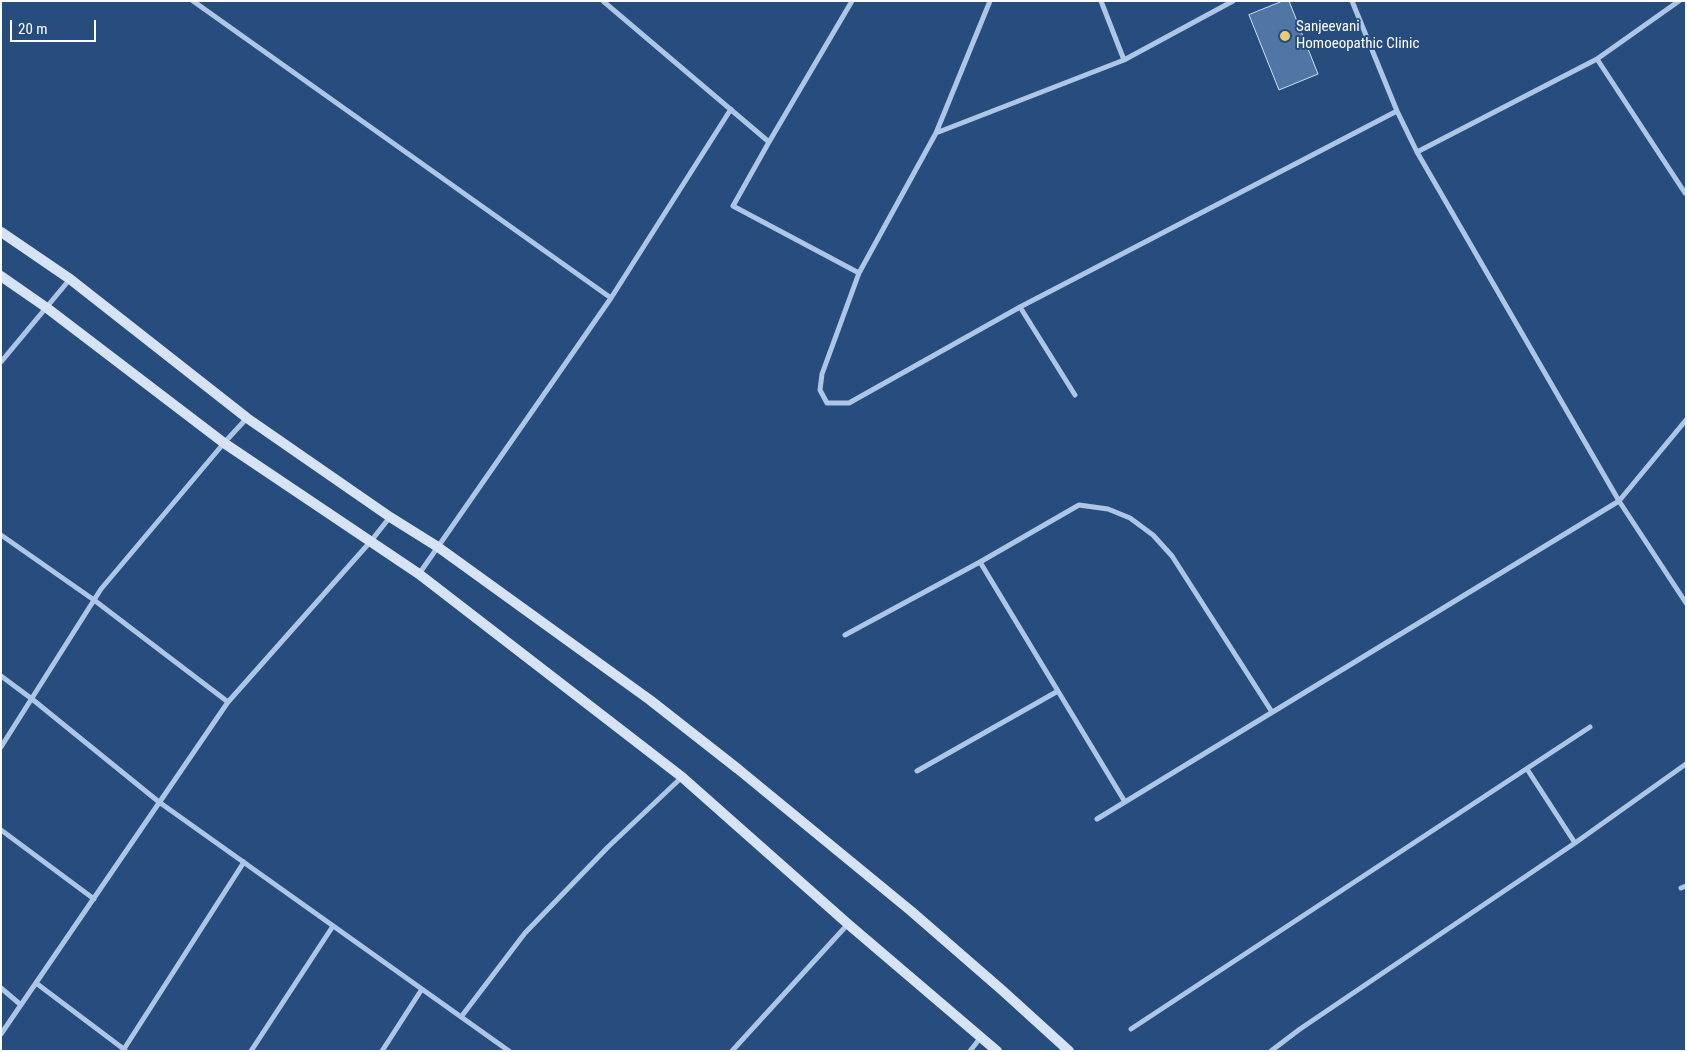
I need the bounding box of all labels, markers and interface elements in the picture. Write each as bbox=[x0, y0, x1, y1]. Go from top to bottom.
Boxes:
scale bar bbox=[12, 10, 99, 42]
place label: Sanjeevani Homoeopathic Clinic bbox=[1296, 18, 1419, 53]
text: 20 m bbox=[18, 20, 48, 38]
marker: Sanjeevani Homoeopathic Clinic bbox=[1278, 29, 1292, 43]

